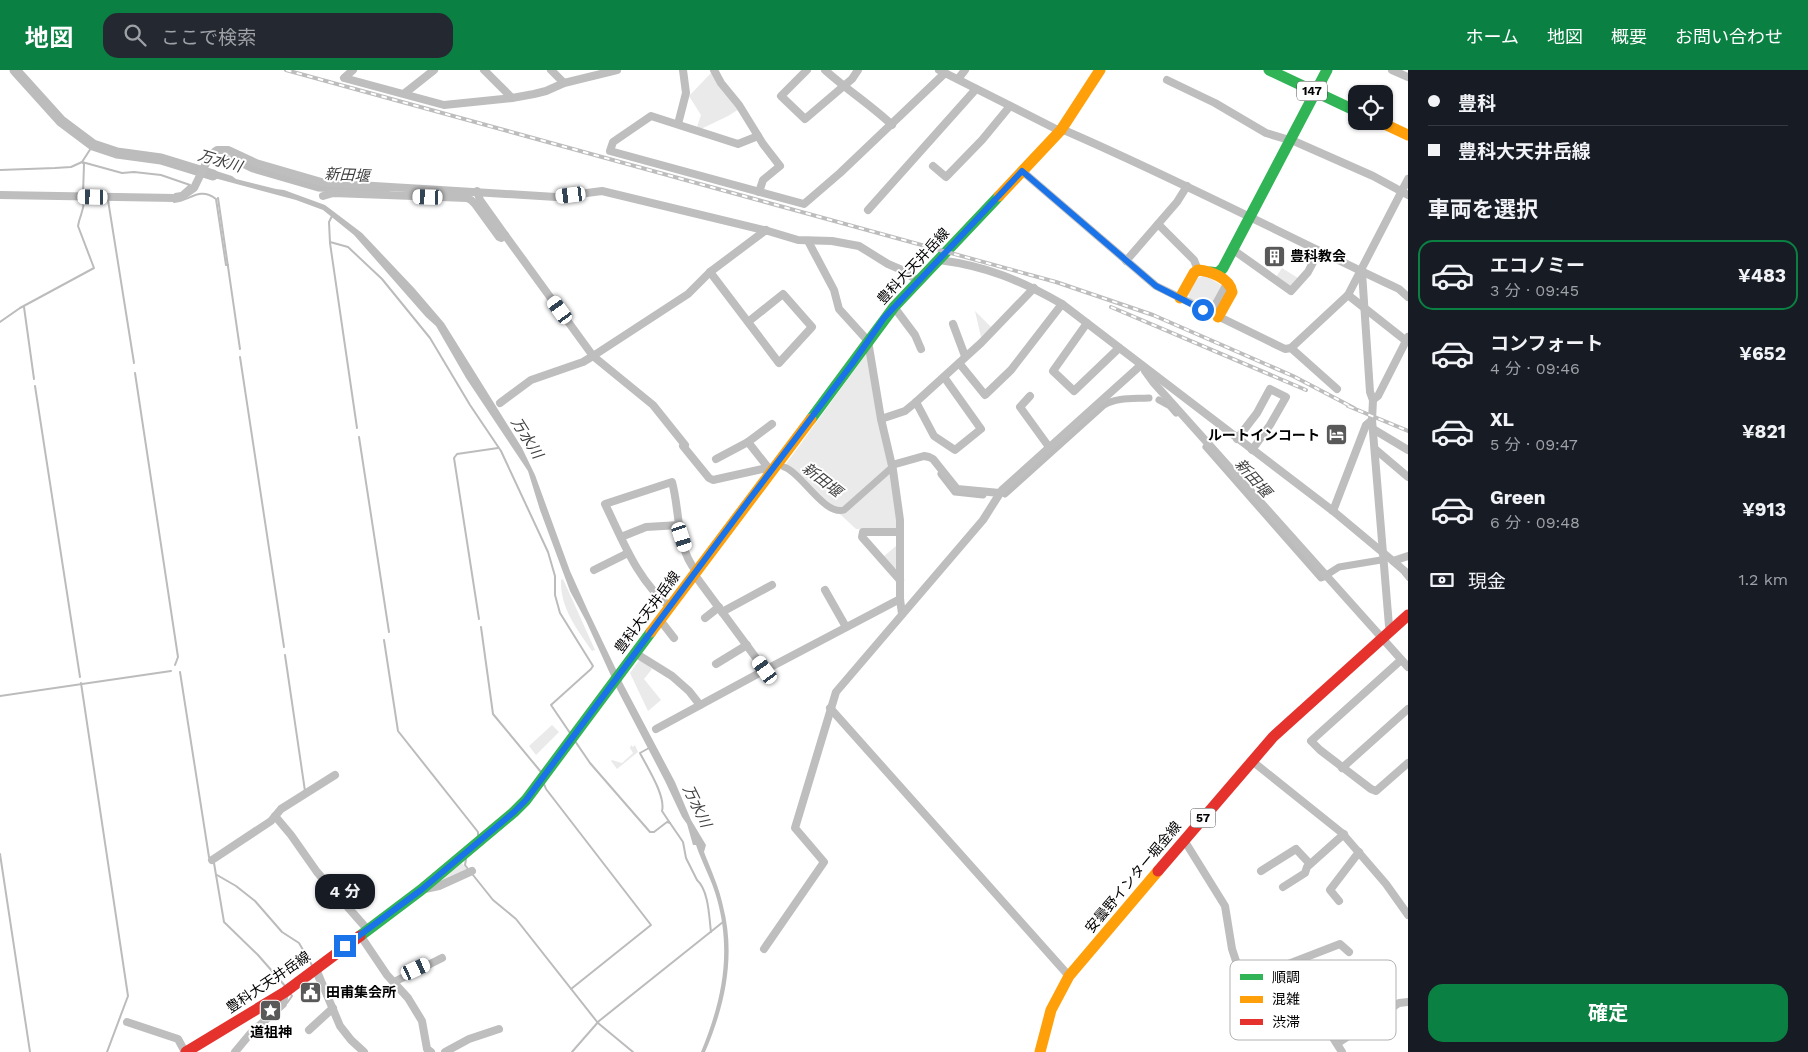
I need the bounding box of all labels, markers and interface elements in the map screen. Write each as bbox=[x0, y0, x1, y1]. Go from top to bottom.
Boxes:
search box bbox=[103, 13, 453, 58]
icon: search bbox=[121, 21, 149, 49]
text: 地図 bbox=[25, 24, 73, 52]
text: ここで検索 bbox=[161, 26, 256, 49]
text: ホーム bbox=[1466, 26, 1519, 47]
text: 地図 bbox=[1547, 26, 1583, 47]
text: 概要 bbox=[1611, 26, 1647, 47]
text: お問い合わせ bbox=[1675, 26, 1783, 47]
road number: 147 bbox=[1297, 82, 1327, 100]
map controls bbox=[1348, 85, 1393, 130]
button: locate bbox=[1348, 85, 1393, 130]
text: 豊科 bbox=[1458, 92, 1496, 115]
text: 豊科大天井岳線 bbox=[1458, 140, 1591, 163]
water label: 万水川 bbox=[196, 146, 246, 176]
water label: 新田堰 bbox=[324, 165, 373, 185]
car bbox=[555, 186, 586, 204]
car bbox=[77, 189, 108, 205]
car bbox=[412, 189, 443, 205]
text: 車両を選択 bbox=[1428, 197, 1538, 222]
street label: 豊科大天井岳線 bbox=[874, 225, 952, 307]
building icon: 豊科教会 bbox=[1262, 244, 1286, 268]
place label: 豊科教会 bbox=[1290, 248, 1346, 264]
icon: car bbox=[1430, 253, 1475, 298]
text: エコノミー bbox=[1490, 254, 1585, 277]
text: ¥483 bbox=[1738, 264, 1786, 287]
text: 3 分 · 09:45 bbox=[1490, 281, 1579, 300]
car bbox=[545, 293, 574, 327]
route start bbox=[1192, 299, 1214, 321]
icon: car bbox=[1430, 331, 1475, 376]
text: コンフォート bbox=[1490, 332, 1603, 355]
text: ¥652 bbox=[1739, 342, 1786, 365]
text: 4 分 · 09:46 bbox=[1490, 359, 1580, 378]
text: XL bbox=[1490, 408, 1514, 431]
icon: car bbox=[1430, 409, 1475, 454]
water label: 万水川 bbox=[507, 414, 548, 464]
text: ¥821 bbox=[1742, 420, 1786, 443]
hotel icon: ルートインコート bbox=[1324, 423, 1348, 447]
place label: ルートインコート bbox=[1208, 427, 1320, 443]
text: 5 分 · 09:47 bbox=[1490, 435, 1578, 454]
water label: 新田堰 bbox=[1231, 455, 1277, 503]
water label: 新田堰 bbox=[799, 459, 848, 503]
text: Green bbox=[1490, 486, 1546, 509]
icon: car bbox=[1430, 487, 1475, 532]
text: ¥913 bbox=[1742, 498, 1786, 521]
text: 6 分 · 09:48 bbox=[1490, 513, 1580, 532]
car bbox=[670, 520, 693, 554]
icon: cash bbox=[1428, 566, 1456, 594]
street label: 豊科大天井岳線 bbox=[611, 568, 683, 656]
text: 現金 bbox=[1468, 570, 1506, 593]
text: 1.2 km bbox=[1738, 570, 1788, 589]
car bbox=[750, 653, 779, 687]
water label: 万水川 bbox=[679, 782, 716, 832]
road number: 57 bbox=[1190, 808, 1216, 828]
street label: 安曇野インター堀金線 bbox=[1082, 818, 1184, 936]
callout: 4 分 bbox=[315, 874, 375, 908]
text: 4 分 bbox=[330, 882, 360, 901]
route end bbox=[334, 935, 356, 957]
street label: 豊科大天井岳線 bbox=[223, 948, 313, 1016]
car bbox=[399, 956, 432, 982]
legend bbox=[1230, 960, 1396, 1040]
text: 順調 bbox=[1272, 969, 1300, 985]
public building icon: 田甫集会所 bbox=[298, 980, 322, 1004]
place label: 田甫集会所 bbox=[326, 984, 396, 1000]
button: 確定 bbox=[1428, 984, 1788, 1042]
text: 混雑 bbox=[1272, 991, 1300, 1007]
place icon: 道祖神 bbox=[259, 998, 283, 1022]
text: 渋滞 bbox=[1272, 1014, 1300, 1030]
place label: 道祖神 bbox=[250, 1024, 292, 1040]

